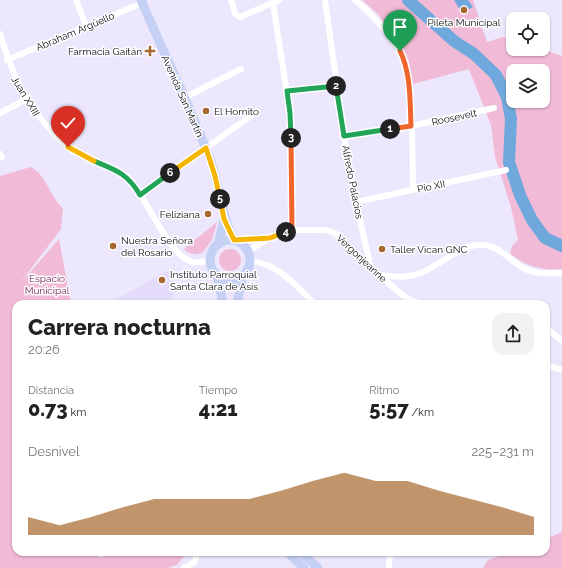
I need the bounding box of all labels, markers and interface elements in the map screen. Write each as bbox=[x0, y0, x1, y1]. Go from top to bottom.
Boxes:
marker: Pileta Municipal bbox=[459, 5, 469, 15]
street label: Abraham Argüello bbox=[34, 10, 116, 53]
pin bbox=[383, 10, 417, 51]
map controls bbox=[506, 12, 550, 108]
button: locate bbox=[506, 12, 550, 56]
icon: arrive bbox=[389, 16, 411, 38]
place label: Pileta Municipal bbox=[427, 17, 501, 28]
place label: Farmacia Gaitán bbox=[68, 46, 142, 57]
marker: Farmacia Gaitán bbox=[145, 46, 155, 56]
street label: Avenida San Martín bbox=[159, 53, 206, 139]
button: layers bbox=[506, 64, 550, 108]
street label: Juan XXIII bbox=[9, 74, 42, 118]
pin: 2 bbox=[326, 76, 346, 96]
text: 2 bbox=[333, 79, 339, 92]
pin bbox=[51, 106, 85, 147]
marker: El Hornito bbox=[201, 106, 211, 116]
place label: El Hornito bbox=[214, 106, 259, 117]
street label: Roosevelt bbox=[431, 107, 478, 128]
icon: check bbox=[57, 112, 79, 134]
pin: 1 bbox=[380, 119, 400, 139]
text: 1 bbox=[387, 122, 393, 135]
pin: 3 bbox=[281, 128, 301, 148]
text: 3 bbox=[288, 131, 294, 144]
street label: Alfredo Palacios bbox=[340, 144, 365, 220]
pin: 6 bbox=[160, 163, 180, 183]
text: 6 bbox=[167, 166, 173, 179]
street label: Pío XII bbox=[416, 178, 446, 195]
pin: 5 bbox=[210, 189, 230, 209]
text: 5 bbox=[217, 192, 223, 205]
place label: Feliziana bbox=[160, 209, 200, 220]
marker: Feliziana bbox=[203, 209, 213, 219]
pin: 4 bbox=[276, 222, 296, 242]
text: 4 bbox=[283, 225, 289, 238]
street label: Vergonjeanne bbox=[334, 232, 389, 284]
place label: Nuestra Señora del Rosario bbox=[121, 235, 193, 258]
marker: Nuestra Señora del Rosario bbox=[108, 241, 118, 251]
marker: Taller Vican GNC bbox=[377, 244, 387, 254]
place label: Taller Vican GNC bbox=[390, 244, 467, 255]
place label: Instituto Parroquial Santa Clara de Asís bbox=[170, 269, 258, 292]
park label: Espacio Municipal bbox=[25, 273, 70, 296]
marker: Instituto Parroquial Santa Clara de Asís bbox=[157, 275, 167, 285]
button: share bbox=[492, 313, 534, 355]
text: Carrera nocturna bbox=[28, 314, 211, 340]
text: 20:26 bbox=[28, 342, 60, 357]
text: Distancia bbox=[28, 384, 74, 397]
text: Tiempo bbox=[199, 384, 238, 397]
text: Ritmo bbox=[369, 384, 399, 397]
text: 0.73 bbox=[28, 397, 68, 421]
text: 4:21 bbox=[199, 397, 238, 421]
text: 5:57 bbox=[369, 397, 409, 421]
text: km bbox=[68, 406, 86, 419]
text: /km bbox=[409, 406, 434, 419]
text: Desnivel bbox=[28, 444, 79, 459]
text: 225–231 m bbox=[472, 444, 534, 459]

